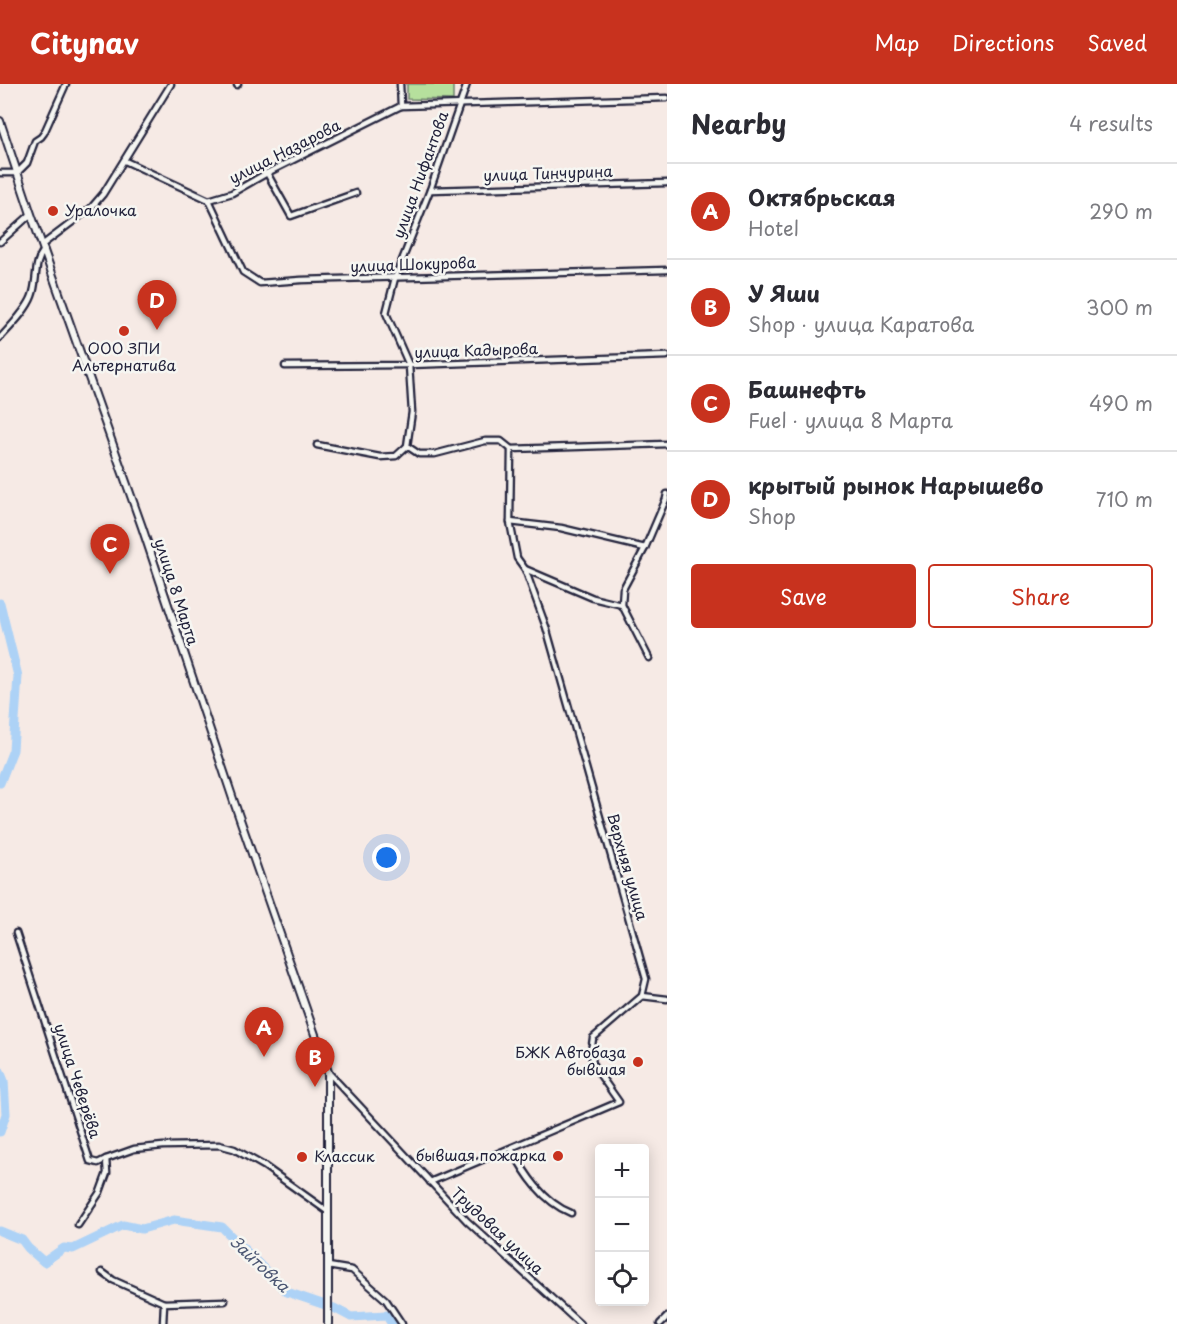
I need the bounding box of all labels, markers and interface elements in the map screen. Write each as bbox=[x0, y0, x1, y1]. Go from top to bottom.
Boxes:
text: Citynav bbox=[30, 21, 139, 64]
text: Map bbox=[874, 26, 919, 58]
text: Directions bbox=[952, 26, 1054, 58]
text: Saved bbox=[1087, 26, 1147, 58]
text: Nearby bbox=[691, 104, 786, 143]
street label: улица Нифантова bbox=[386, 107, 454, 241]
text: 4 results bbox=[1069, 108, 1153, 138]
street label: улица Назарова bbox=[225, 112, 345, 189]
street label: улица Тинчурина bbox=[483, 159, 614, 186]
text: Октябрьская bbox=[748, 180, 896, 213]
text: A bbox=[703, 196, 718, 226]
text: 290 m bbox=[1089, 196, 1153, 226]
place label: Уралочка bbox=[65, 198, 137, 221]
marker: Уралочка bbox=[46, 204, 60, 218]
text: Hotel bbox=[748, 213, 799, 243]
street label: улица Шокурова bbox=[350, 250, 477, 277]
text: У Яши bbox=[748, 276, 820, 309]
pin: D bbox=[138, 280, 176, 330]
text: B bbox=[704, 292, 717, 322]
text: 300 m bbox=[1086, 292, 1153, 322]
text: Shop · улица Каратова bbox=[748, 309, 974, 339]
marker: ООО ЗПИ Альтернатива bbox=[117, 324, 131, 338]
place label: ООО ЗПИ Альтернатива bbox=[72, 336, 176, 376]
street label: улица Кадырова bbox=[414, 336, 539, 363]
text: Башнефть bbox=[748, 372, 866, 405]
text: C bbox=[703, 388, 718, 418]
text: 490 m bbox=[1089, 388, 1153, 418]
text: Fuel · улица 8 Марта bbox=[748, 405, 953, 435]
text: крытый рынок Нарышево bbox=[748, 468, 1043, 501]
text: D bbox=[703, 484, 718, 514]
text: 710 m bbox=[1096, 484, 1153, 514]
text: Shop bbox=[748, 501, 796, 531]
pin: C bbox=[90, 524, 130, 574]
street label: улица 8 Марта bbox=[149, 535, 206, 649]
button: Save bbox=[691, 564, 916, 628]
button: Share bbox=[928, 564, 1153, 628]
street label: Верхняя улица bbox=[602, 810, 655, 923]
your location bbox=[372, 843, 401, 872]
pin: A bbox=[244, 1008, 284, 1057]
street label: улица Чеверёва bbox=[49, 1020, 108, 1142]
pin: B bbox=[296, 1038, 334, 1087]
place label: БЖК Автобаза бывшая bbox=[515, 1040, 627, 1080]
marker: БЖК Автобаза бывшая bbox=[631, 1055, 645, 1069]
place label: бывшая пожарка bbox=[416, 1143, 546, 1166]
place label: Классик bbox=[314, 1144, 375, 1167]
map controls bbox=[595, 1144, 649, 1306]
button: + bbox=[595, 1144, 649, 1198]
marker: бывшая пожарка bbox=[551, 1149, 565, 1163]
marker: Классик bbox=[295, 1150, 309, 1164]
street label: Трудовая улица bbox=[447, 1181, 550, 1279]
button: − bbox=[595, 1198, 649, 1252]
water label: Зайтовка bbox=[226, 1230, 296, 1298]
button: locate bbox=[595, 1252, 649, 1306]

